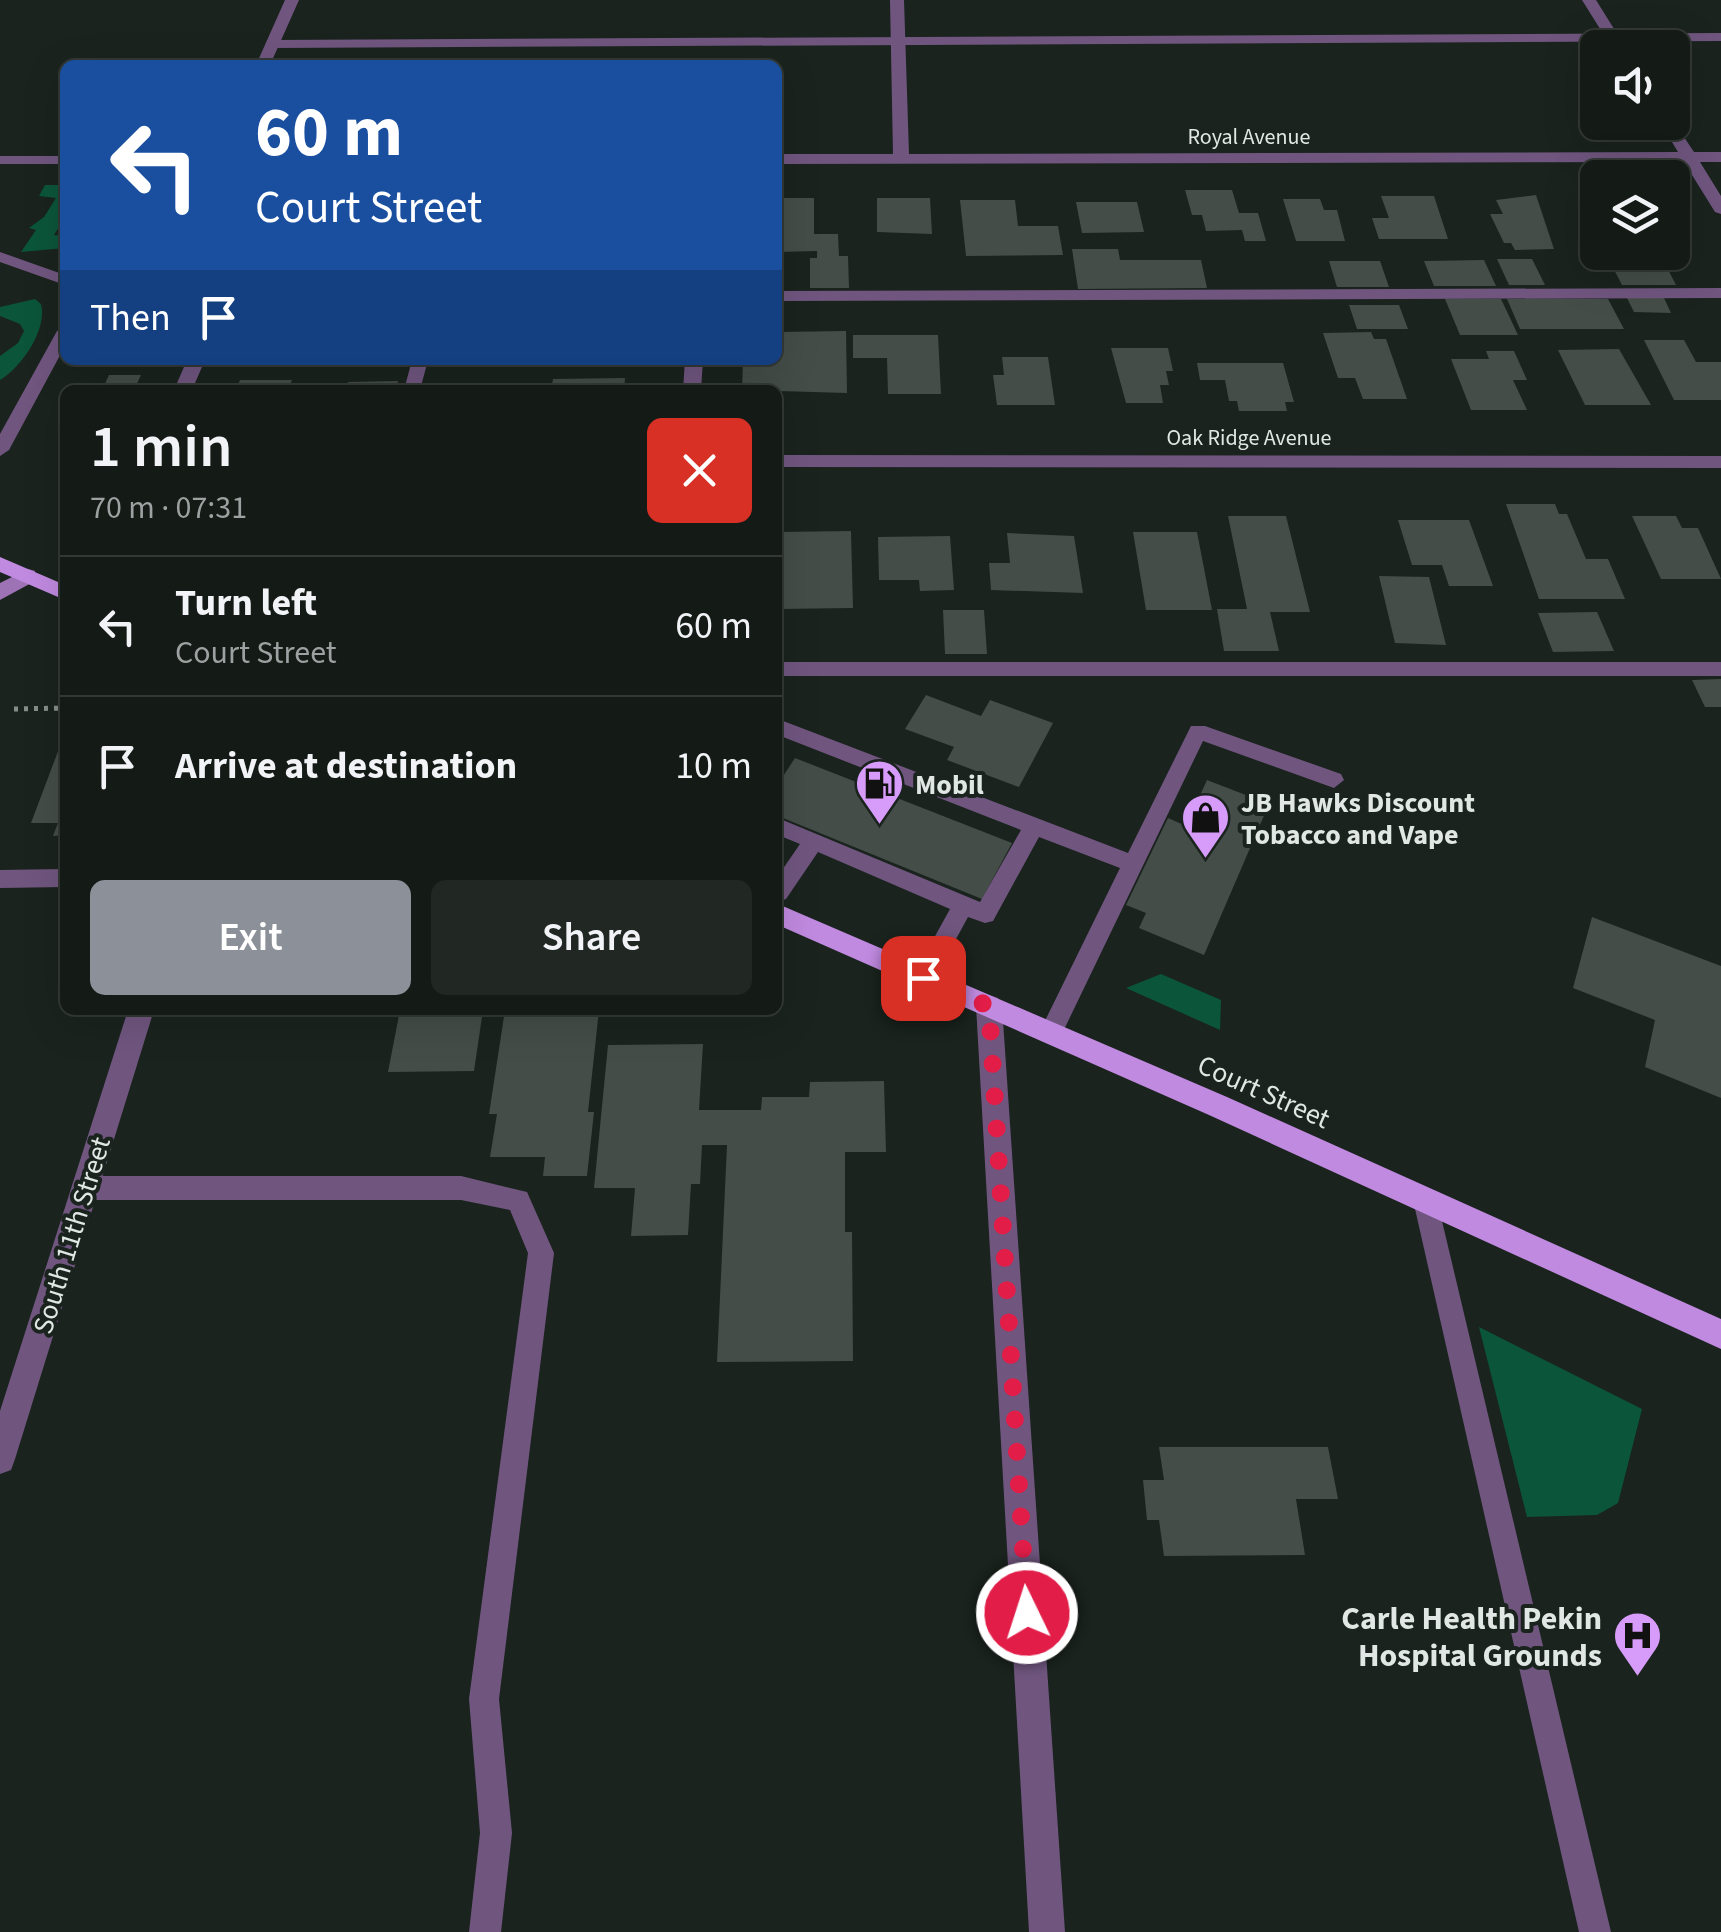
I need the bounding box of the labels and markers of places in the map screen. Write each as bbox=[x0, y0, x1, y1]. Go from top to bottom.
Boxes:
fuel station icon: Mobil bbox=[854, 758, 906, 826]
place label: Mobil bbox=[915, 765, 984, 805]
place label: JB Hawks Discount Tobacco and Vape bbox=[1241, 783, 1475, 855]
shop icon: JB Hawks Discount Tobacco and Vape bbox=[1180, 792, 1232, 860]
pin bbox=[881, 936, 966, 1021]
place label: Carle Health Pekin Hospital Grounds bbox=[1341, 1596, 1602, 1679]
hospital icon: Carle Health Pekin Hospital Grounds bbox=[1611, 1610, 1663, 1678]

